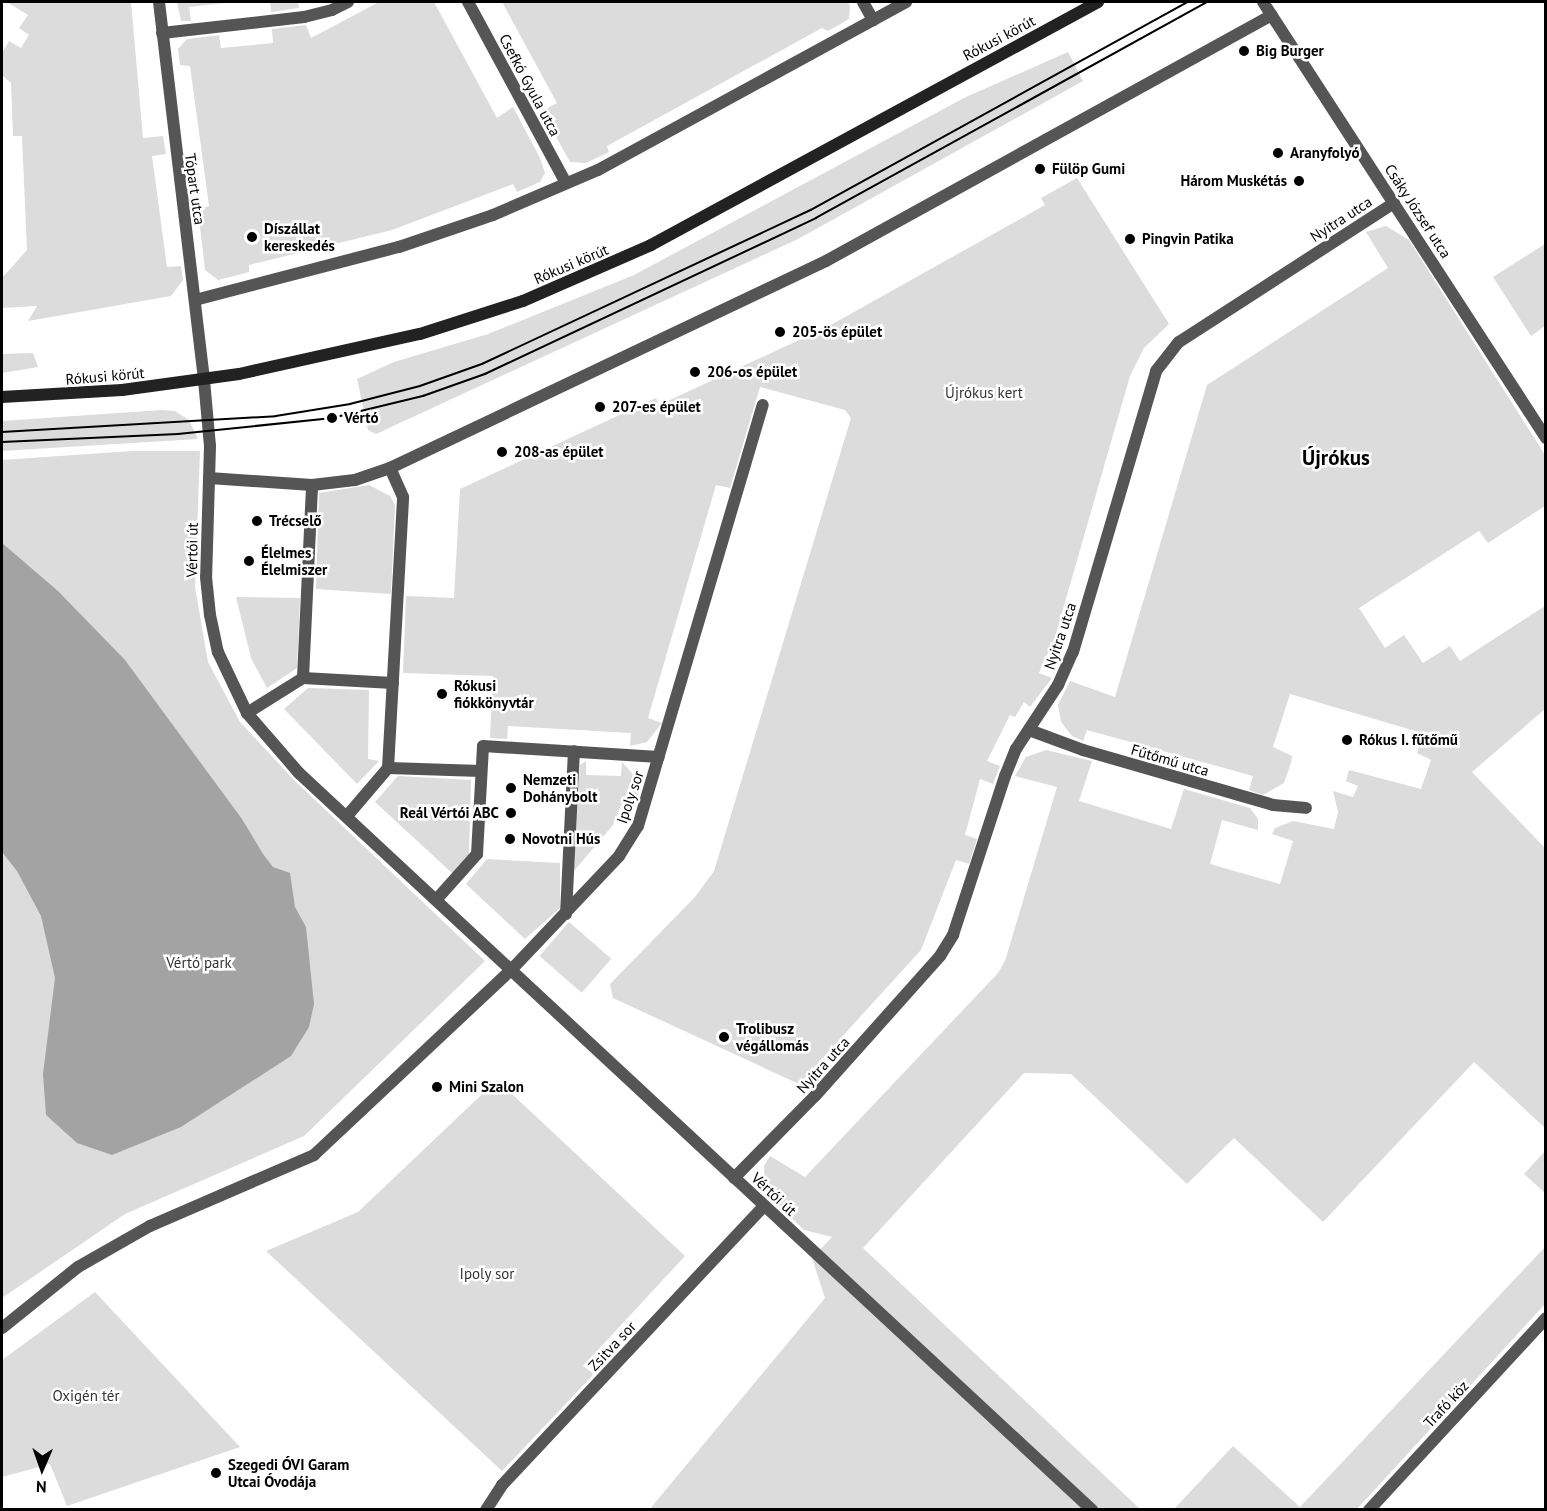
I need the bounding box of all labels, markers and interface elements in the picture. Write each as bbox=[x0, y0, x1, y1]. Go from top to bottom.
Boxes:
street label: Rókusi körút bbox=[960, 11, 1038, 65]
street label: Csefkó Gyula utca bbox=[495, 31, 565, 139]
place label: Big Burger bbox=[1256, 42, 1324, 60]
marker: Big Burger bbox=[1237, 44, 1251, 58]
place label: Aranyfolyó bbox=[1290, 144, 1359, 162]
marker: Aranyfolyó bbox=[1271, 146, 1285, 160]
street label: Tópart utca bbox=[181, 152, 209, 226]
place label: Fülöp Gumi bbox=[1052, 160, 1125, 178]
street label: Csáky József utca bbox=[1381, 160, 1455, 262]
marker: Fülöp Gumi bbox=[1033, 162, 1047, 176]
place label: Három Muskétás bbox=[1180, 172, 1287, 190]
marker: Három Muskétás bbox=[1292, 174, 1306, 188]
street label: Nyitra utca bbox=[1307, 192, 1375, 246]
place label: Díszállat kereskedés bbox=[264, 219, 335, 254]
marker: Díszállat kereskedés bbox=[245, 230, 259, 244]
place label: Pingvin Patika bbox=[1142, 230, 1234, 248]
marker: Pingvin Patika bbox=[1123, 232, 1137, 246]
street label: Rókusi körút bbox=[531, 240, 611, 288]
place label: 205-ös épület bbox=[792, 323, 882, 341]
marker: 205-ös épület bbox=[773, 325, 787, 339]
place label: 206-os épület bbox=[707, 363, 797, 381]
street label: Rókusi körút bbox=[65, 364, 145, 388]
marker: 206-os épület bbox=[688, 365, 702, 379]
park label: Újrókus kert bbox=[945, 384, 1023, 402]
place label: 207-es épület bbox=[612, 398, 701, 416]
marker: 207-es épület bbox=[593, 400, 607, 414]
place label: Vértó bbox=[344, 409, 378, 427]
marker: Vértó bbox=[325, 411, 339, 425]
place label: 208-as épület bbox=[514, 443, 604, 461]
marker: 208-as épület bbox=[495, 445, 509, 459]
district label: Újrókus bbox=[1302, 445, 1370, 471]
place label: Trécselő bbox=[269, 512, 322, 530]
marker: Trécselő bbox=[250, 514, 264, 528]
street label: Vértói út bbox=[183, 522, 201, 578]
place label: Élelmes Élelmiszer bbox=[261, 543, 327, 578]
marker: Élelmes Élelmiszer bbox=[242, 554, 256, 568]
street label: Nyitra utca bbox=[1040, 600, 1080, 672]
place label: Rókusi fiókkönyvtár bbox=[454, 676, 534, 711]
marker: Rókusi fiókkönyvtár bbox=[435, 687, 449, 701]
place label: Rókus I. fűtőmű bbox=[1359, 731, 1459, 749]
marker: Rókus I. fűtőmű bbox=[1340, 733, 1354, 747]
street label: Fűtőmű utca bbox=[1129, 740, 1211, 780]
street label: Ipoly sor bbox=[612, 768, 648, 826]
place label: Nemzeti Dohánybolt bbox=[523, 770, 597, 805]
marker: Nemzeti Dohánybolt bbox=[504, 781, 518, 795]
place label: Reál Vértói ABC bbox=[399, 804, 499, 822]
marker: Reál Vértói ABC bbox=[504, 806, 518, 820]
place label: Novotni Hús bbox=[522, 830, 600, 848]
marker: Novotni Hús bbox=[503, 832, 517, 846]
park label: Vértó park bbox=[166, 954, 232, 972]
place label: Trolibusz végállomás bbox=[736, 1019, 809, 1054]
marker: Trolibusz végállomás bbox=[717, 1030, 731, 1044]
street label: Nyitra utca bbox=[793, 1033, 853, 1097]
place label: Mini Szalon bbox=[449, 1078, 524, 1096]
marker: Mini Szalon bbox=[430, 1080, 444, 1094]
street label: Vértói út bbox=[748, 1169, 800, 1219]
park label: Ipoly sor bbox=[459, 1265, 515, 1283]
street label: Zsitva sor bbox=[584, 1317, 640, 1375]
street label: Trafó köz bbox=[1420, 1377, 1472, 1431]
park label: Oxigén tér bbox=[52, 1387, 120, 1405]
north arrow bbox=[12, 1439, 72, 1499]
place label: Szegedi ÓVI Garam Utcai Óvodája bbox=[228, 1455, 350, 1490]
marker: Szegedi ÓVI Garam Utcai Óvodája bbox=[209, 1466, 223, 1480]
text: N bbox=[36, 1477, 47, 1497]

